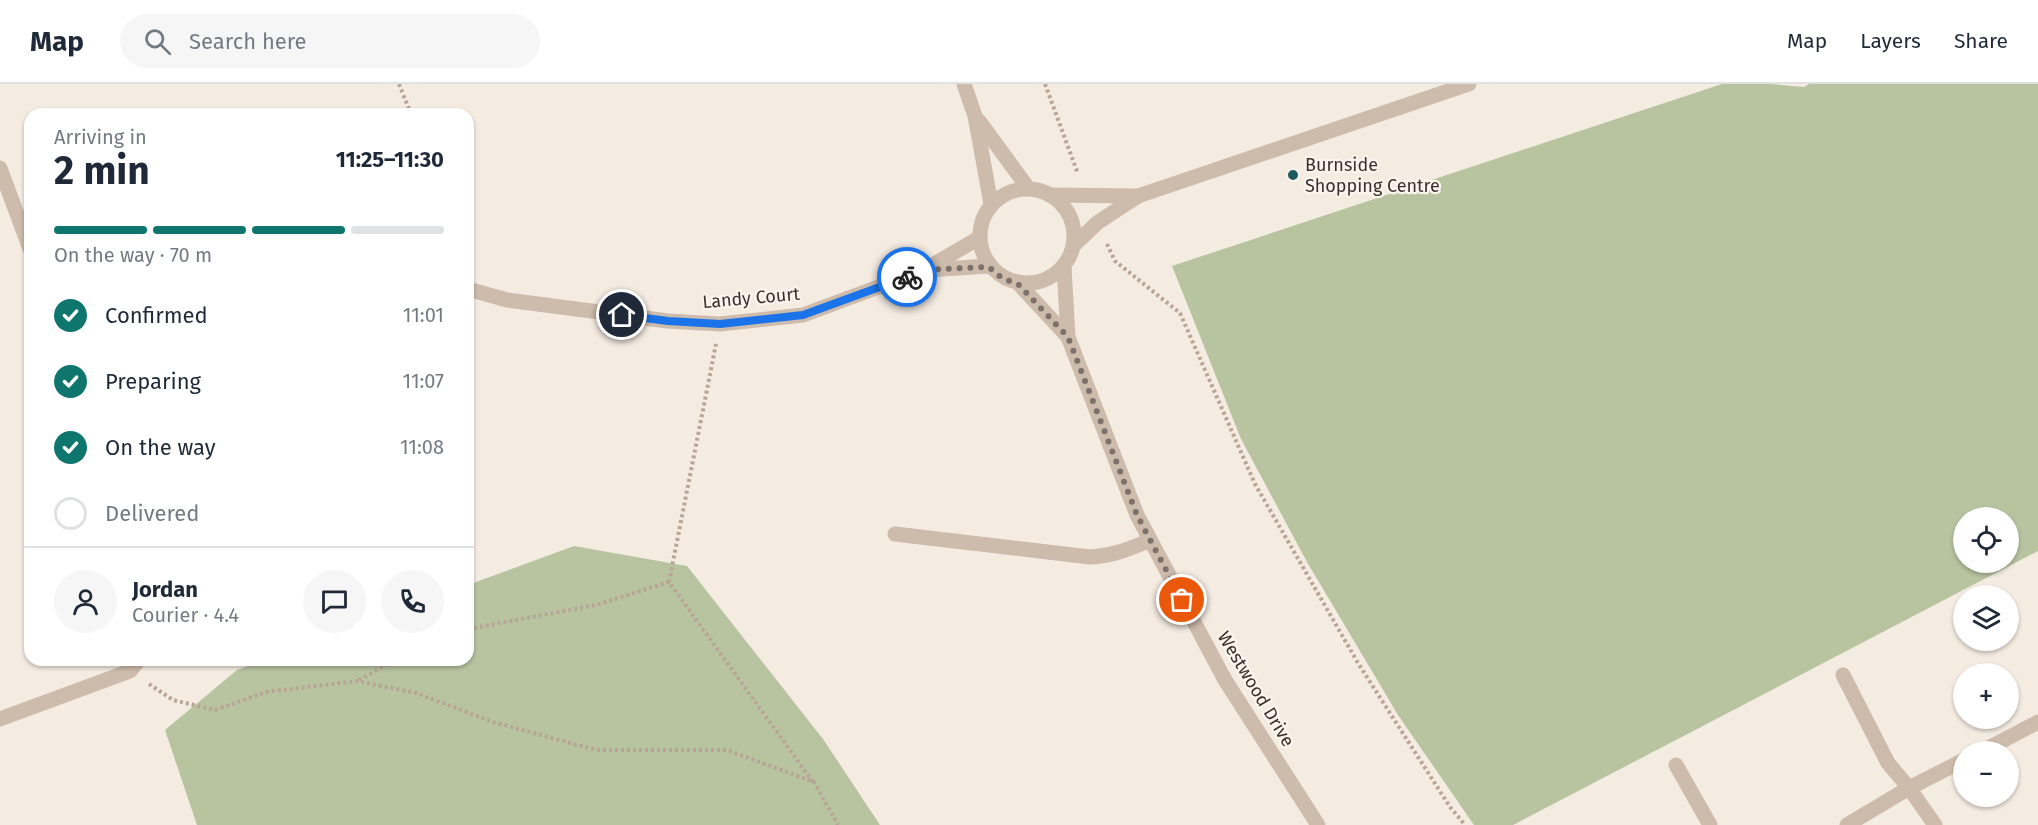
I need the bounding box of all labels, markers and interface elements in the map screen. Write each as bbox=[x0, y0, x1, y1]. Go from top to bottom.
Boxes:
search box bbox=[120, 14, 540, 68]
text: Map bbox=[30, 25, 84, 58]
icon: search bbox=[141, 25, 174, 58]
text: Search here bbox=[189, 28, 307, 55]
text: Map bbox=[1787, 28, 1827, 54]
text: Layers bbox=[1860, 28, 1921, 54]
text: Share bbox=[1954, 28, 2008, 54]
text: Arriving in bbox=[54, 125, 147, 149]
text: 11:25–11:30 bbox=[336, 146, 444, 173]
text: 2 min bbox=[54, 148, 150, 194]
place label: Burnside Shopping Centre bbox=[1305, 154, 1440, 197]
marker: Burnside Shopping Centre bbox=[1286, 168, 1300, 182]
text: On the way · 70 m bbox=[54, 243, 212, 267]
courier bbox=[877, 247, 937, 307]
icon: bike bbox=[891, 261, 924, 294]
street label: Landy Court bbox=[701, 283, 801, 313]
pin bbox=[596, 289, 647, 340]
icon: home bbox=[605, 298, 638, 331]
icon: check bbox=[54, 299, 87, 332]
text: Confirmed bbox=[105, 302, 208, 329]
text: 11:01 bbox=[403, 303, 444, 327]
icon: check bbox=[54, 365, 87, 398]
text: Preparing bbox=[105, 368, 201, 395]
text: 11:07 bbox=[403, 369, 444, 393]
icon: check bbox=[54, 431, 87, 464]
text: On the way bbox=[105, 434, 216, 461]
text: 11:08 bbox=[400, 435, 444, 459]
text: Delivered bbox=[105, 500, 200, 527]
map controls bbox=[1953, 507, 2019, 807]
button: locate bbox=[1953, 507, 2019, 573]
button: person bbox=[54, 570, 117, 633]
button: chat bbox=[303, 570, 366, 633]
button: phone bbox=[381, 570, 444, 633]
pin bbox=[1156, 574, 1207, 625]
text: Jordan bbox=[132, 576, 198, 603]
icon: bag bbox=[1165, 583, 1198, 616]
button: layers bbox=[1953, 585, 2019, 651]
text: Courier · 4.4 bbox=[132, 603, 239, 627]
street label: Westwood Drive bbox=[1213, 627, 1299, 751]
button: + bbox=[1953, 663, 2019, 729]
button: − bbox=[1953, 741, 2019, 807]

